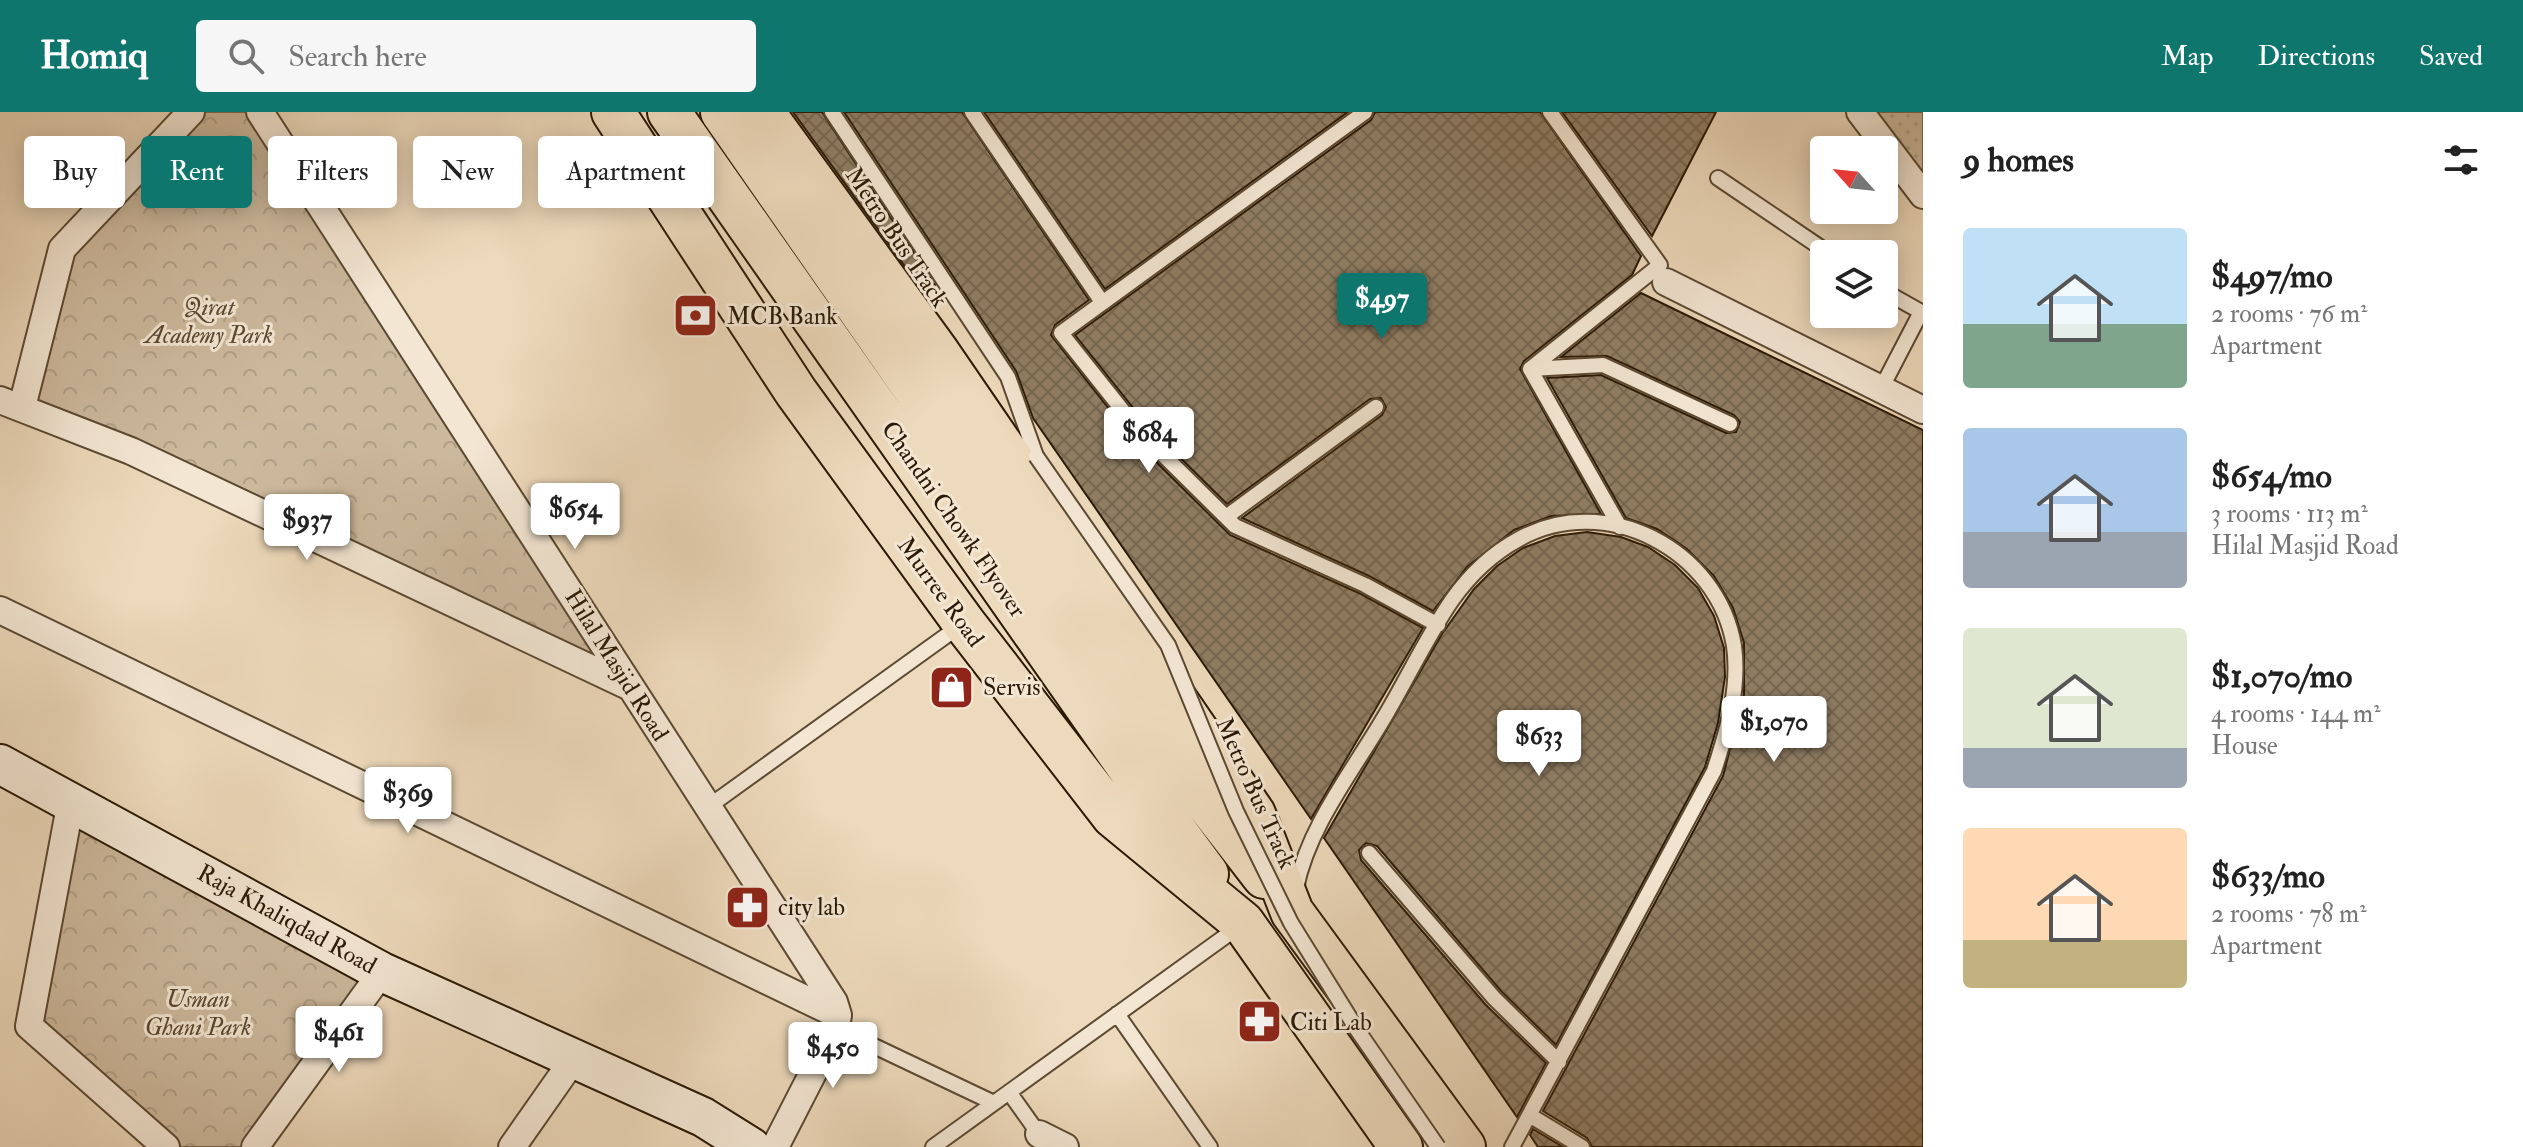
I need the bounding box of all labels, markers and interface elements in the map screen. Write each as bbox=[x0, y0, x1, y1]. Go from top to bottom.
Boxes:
search box bbox=[196, 20, 756, 92]
text: Homiq bbox=[40, 32, 148, 80]
icon: search bbox=[224, 34, 268, 78]
text: Search here bbox=[288, 38, 427, 75]
text: Map bbox=[2161, 39, 2214, 74]
text: Directions bbox=[2258, 39, 2375, 74]
text: Saved bbox=[2419, 39, 2483, 74]
chip: Buy bbox=[24, 136, 125, 208]
chip: Rent bbox=[141, 136, 252, 208]
chip: Filters bbox=[268, 136, 397, 208]
chip: New bbox=[413, 136, 522, 208]
chip: Apartment bbox=[538, 136, 714, 208]
north arrow bbox=[1810, 136, 1898, 224]
map controls bbox=[1810, 136, 1898, 328]
icon: filters bbox=[2439, 138, 2483, 182]
text: 9 homes bbox=[1963, 139, 2074, 182]
street label: Metro Bus Track bbox=[838, 161, 955, 314]
button: layers bbox=[1810, 240, 1898, 328]
text: $497/mo bbox=[2211, 255, 2333, 298]
icon: home bbox=[2027, 260, 2123, 356]
pin: $497 bbox=[1335, 273, 1429, 341]
text: $497 bbox=[1355, 283, 1409, 315]
park label: Qirat Academy Park bbox=[142, 292, 273, 351]
bank icon: MCB Bank bbox=[672, 292, 720, 340]
text: 2 rooms · 76 m² bbox=[2211, 298, 2367, 330]
place label: MCB Bank bbox=[727, 301, 838, 332]
text: Apartment bbox=[2211, 330, 2322, 362]
pin: $684 bbox=[1102, 407, 1196, 475]
street label: Chandni Chowk Flyover bbox=[874, 415, 1033, 624]
text: $684 bbox=[1122, 417, 1176, 449]
text: $654/mo bbox=[2211, 455, 2332, 498]
icon: home bbox=[2027, 460, 2123, 556]
pin: $654 bbox=[528, 483, 622, 551]
text: $654 bbox=[549, 493, 601, 525]
pin: $937 bbox=[260, 494, 354, 562]
text: 3 rooms · 113 m² bbox=[2211, 498, 2368, 530]
text: $937 bbox=[282, 504, 332, 536]
text: Hilal Masjid Road bbox=[2211, 530, 2399, 562]
street label: Murree Road bbox=[890, 531, 991, 653]
street label: Hilal Masjid Road bbox=[558, 584, 676, 747]
text: $1,070/mo bbox=[2211, 655, 2352, 698]
icon: home bbox=[2027, 660, 2123, 756]
shop icon: Servis bbox=[928, 663, 976, 711]
place label: Servis bbox=[983, 672, 1041, 703]
pin: $1,070 bbox=[1709, 696, 1839, 764]
text: 4 rooms · 144 m² bbox=[2211, 698, 2381, 730]
text: $1,070 bbox=[1740, 706, 1808, 738]
pin: $633 bbox=[1492, 710, 1586, 778]
street label: Metro Bus Track bbox=[1208, 713, 1303, 874]
text: $633 bbox=[1515, 720, 1563, 752]
text: House bbox=[2211, 730, 2278, 762]
pin: $369 bbox=[361, 767, 455, 835]
text: $369 bbox=[382, 777, 434, 809]
text: $633/mo bbox=[2211, 855, 2325, 898]
street label: Raja Khaliqdad Road bbox=[192, 857, 382, 982]
icon: home bbox=[2027, 860, 2123, 956]
pharmacy icon: city lab bbox=[723, 883, 771, 931]
place label: city lab bbox=[778, 892, 845, 923]
text: 2 rooms · 78 m² bbox=[2211, 898, 2367, 930]
text: Apartment bbox=[2211, 930, 2322, 962]
park label: Usman Ghani Park bbox=[145, 984, 251, 1043]
pharmacy icon: Citi Lab bbox=[1235, 998, 1283, 1046]
pin: $461 bbox=[292, 1006, 386, 1074]
place label: Citi Lab bbox=[1290, 1007, 1372, 1038]
text: $461 bbox=[313, 1016, 365, 1048]
pin: $450 bbox=[786, 1022, 880, 1090]
text: $450 bbox=[806, 1032, 860, 1064]

